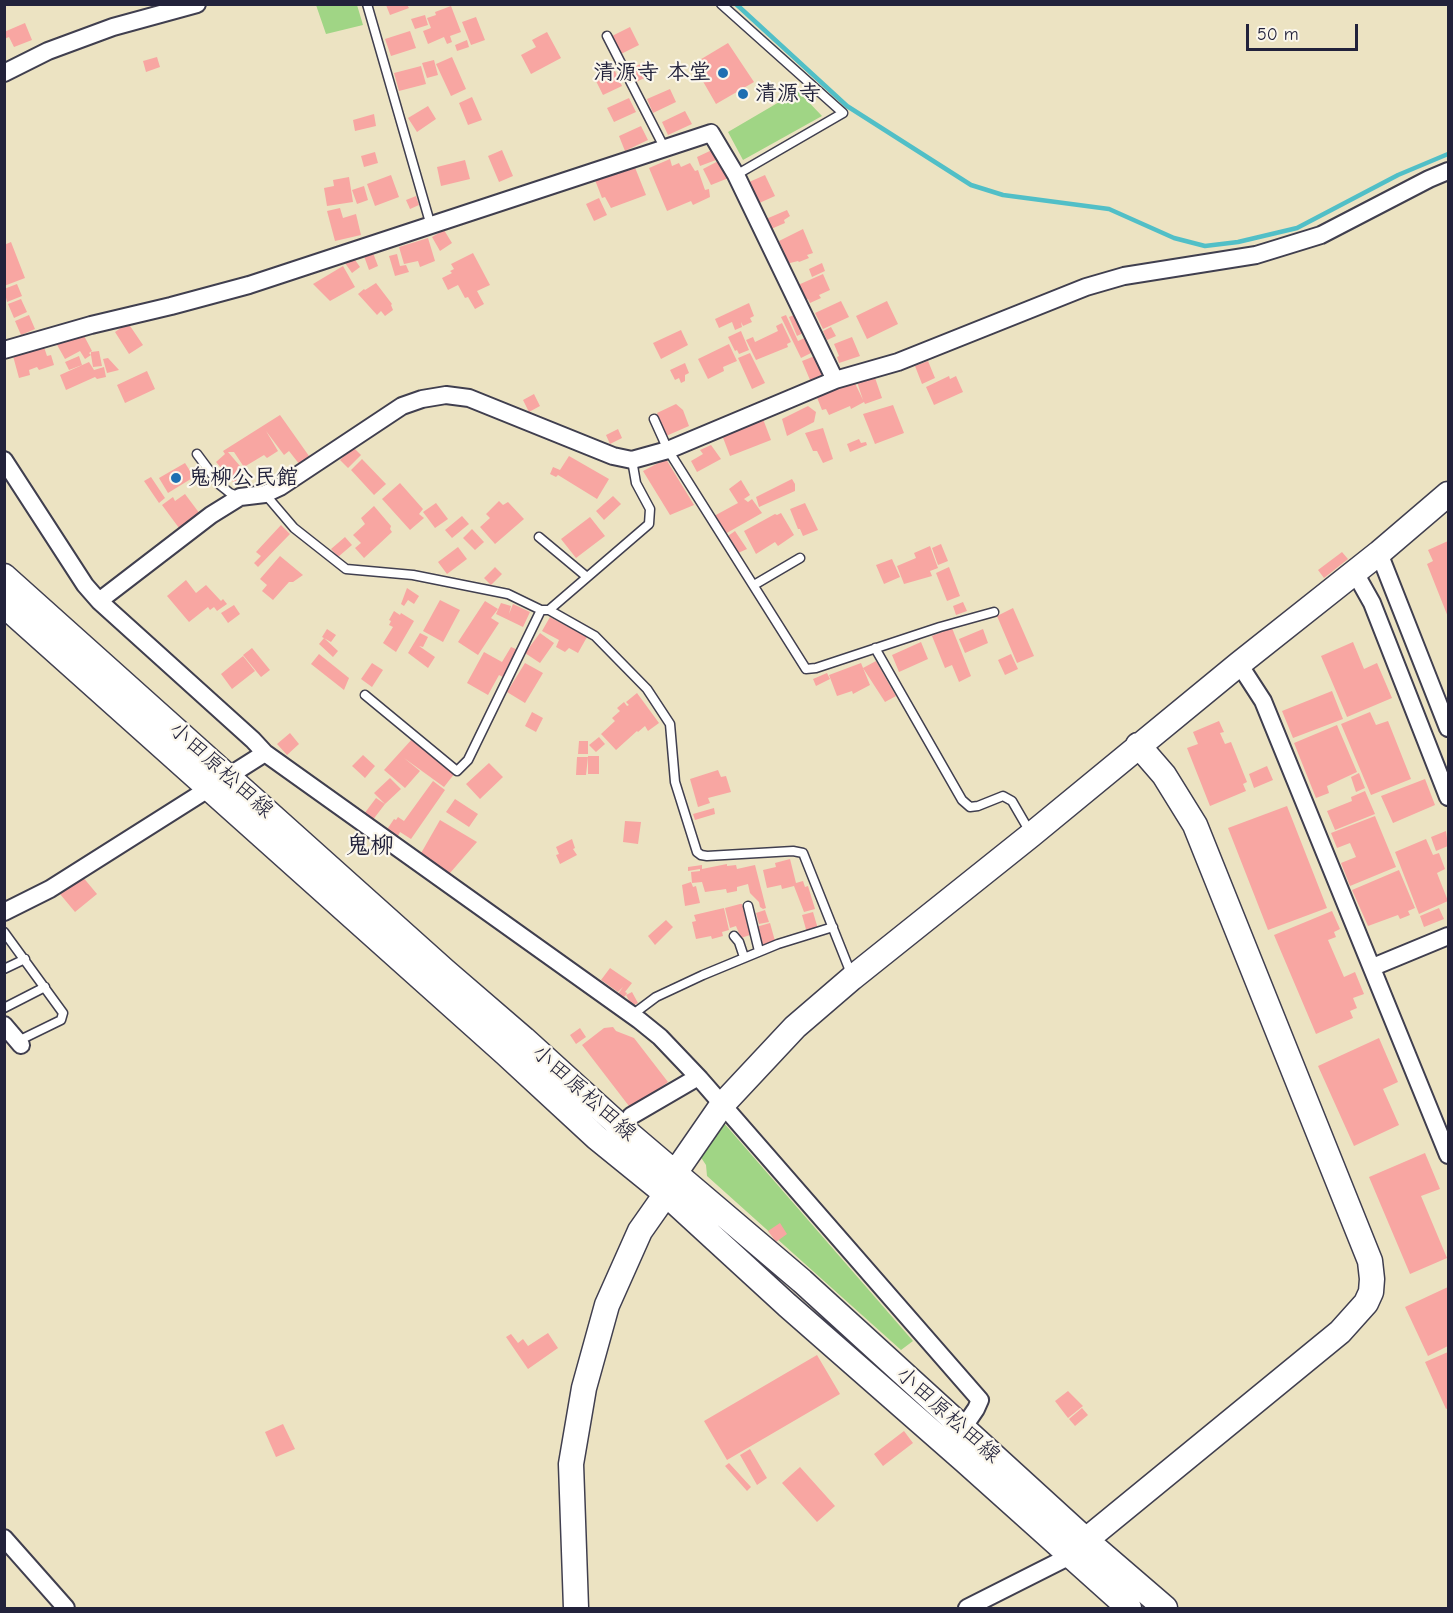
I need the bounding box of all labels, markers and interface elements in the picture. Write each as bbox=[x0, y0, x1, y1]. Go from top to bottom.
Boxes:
scale bar bbox=[1249, 12, 1362, 50]
text: 50 m bbox=[1257, 24, 1299, 45]
place label: 清源寺 本堂 bbox=[593, 60, 711, 86]
marker: 清源寺 本堂 bbox=[716, 66, 730, 80]
place label: 清源寺 bbox=[755, 81, 821, 107]
marker: 清源寺 bbox=[736, 87, 750, 101]
place label: 鬼柳公民館 bbox=[188, 465, 298, 491]
marker: 鬼柳公民館 bbox=[169, 471, 183, 485]
street label: 小田原松田線 bbox=[163, 716, 279, 824]
district label: 鬼柳 bbox=[346, 832, 394, 860]
street label: 小田原松田線 bbox=[526, 1039, 642, 1147]
street label: 小田原松田線 bbox=[890, 1361, 1006, 1469]

